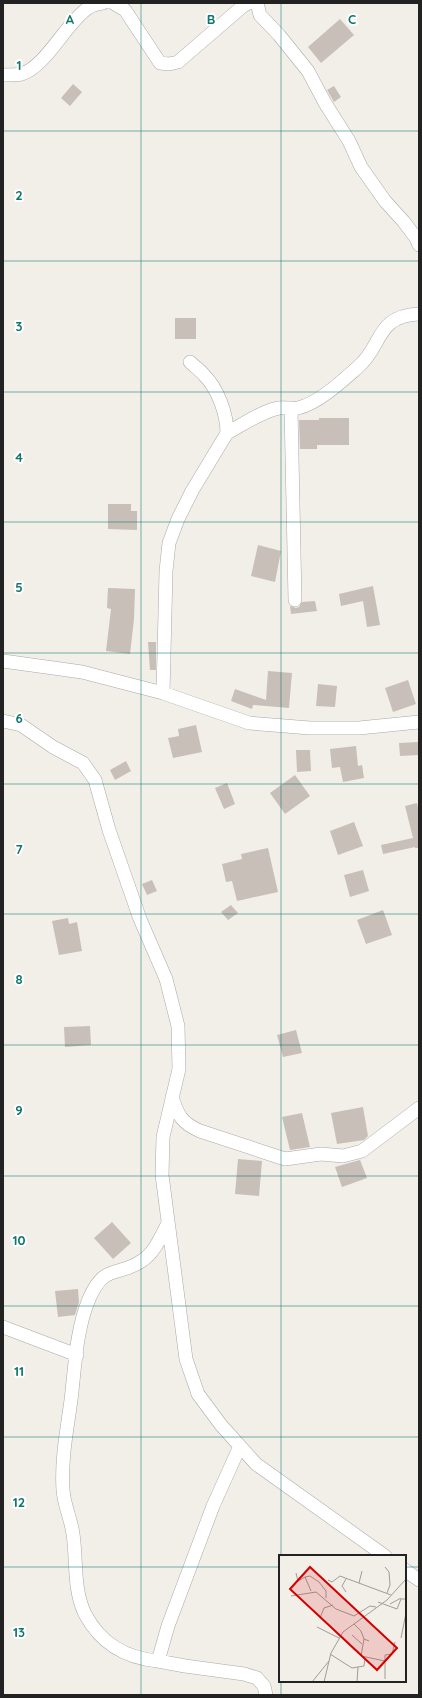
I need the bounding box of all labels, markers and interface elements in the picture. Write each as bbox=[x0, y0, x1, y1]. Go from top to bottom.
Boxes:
text: A bbox=[66, 11, 75, 27]
text: B bbox=[207, 11, 215, 27]
text: C bbox=[348, 11, 356, 27]
text: 1 bbox=[16, 57, 22, 73]
text: 2 bbox=[15, 187, 23, 203]
text: 3 bbox=[16, 318, 23, 334]
text: 4 bbox=[15, 449, 23, 465]
text: 5 bbox=[15, 579, 23, 595]
text: 6 bbox=[15, 710, 23, 726]
text: 7 bbox=[15, 841, 23, 857]
text: 8 bbox=[15, 971, 23, 987]
text: 9 bbox=[15, 1102, 23, 1118]
text: 10 bbox=[12, 1232, 26, 1248]
text: 11 bbox=[14, 1363, 24, 1379]
text: 12 bbox=[13, 1494, 25, 1510]
inset map bbox=[279, 1555, 406, 1682]
text: 13 bbox=[13, 1624, 25, 1640]

